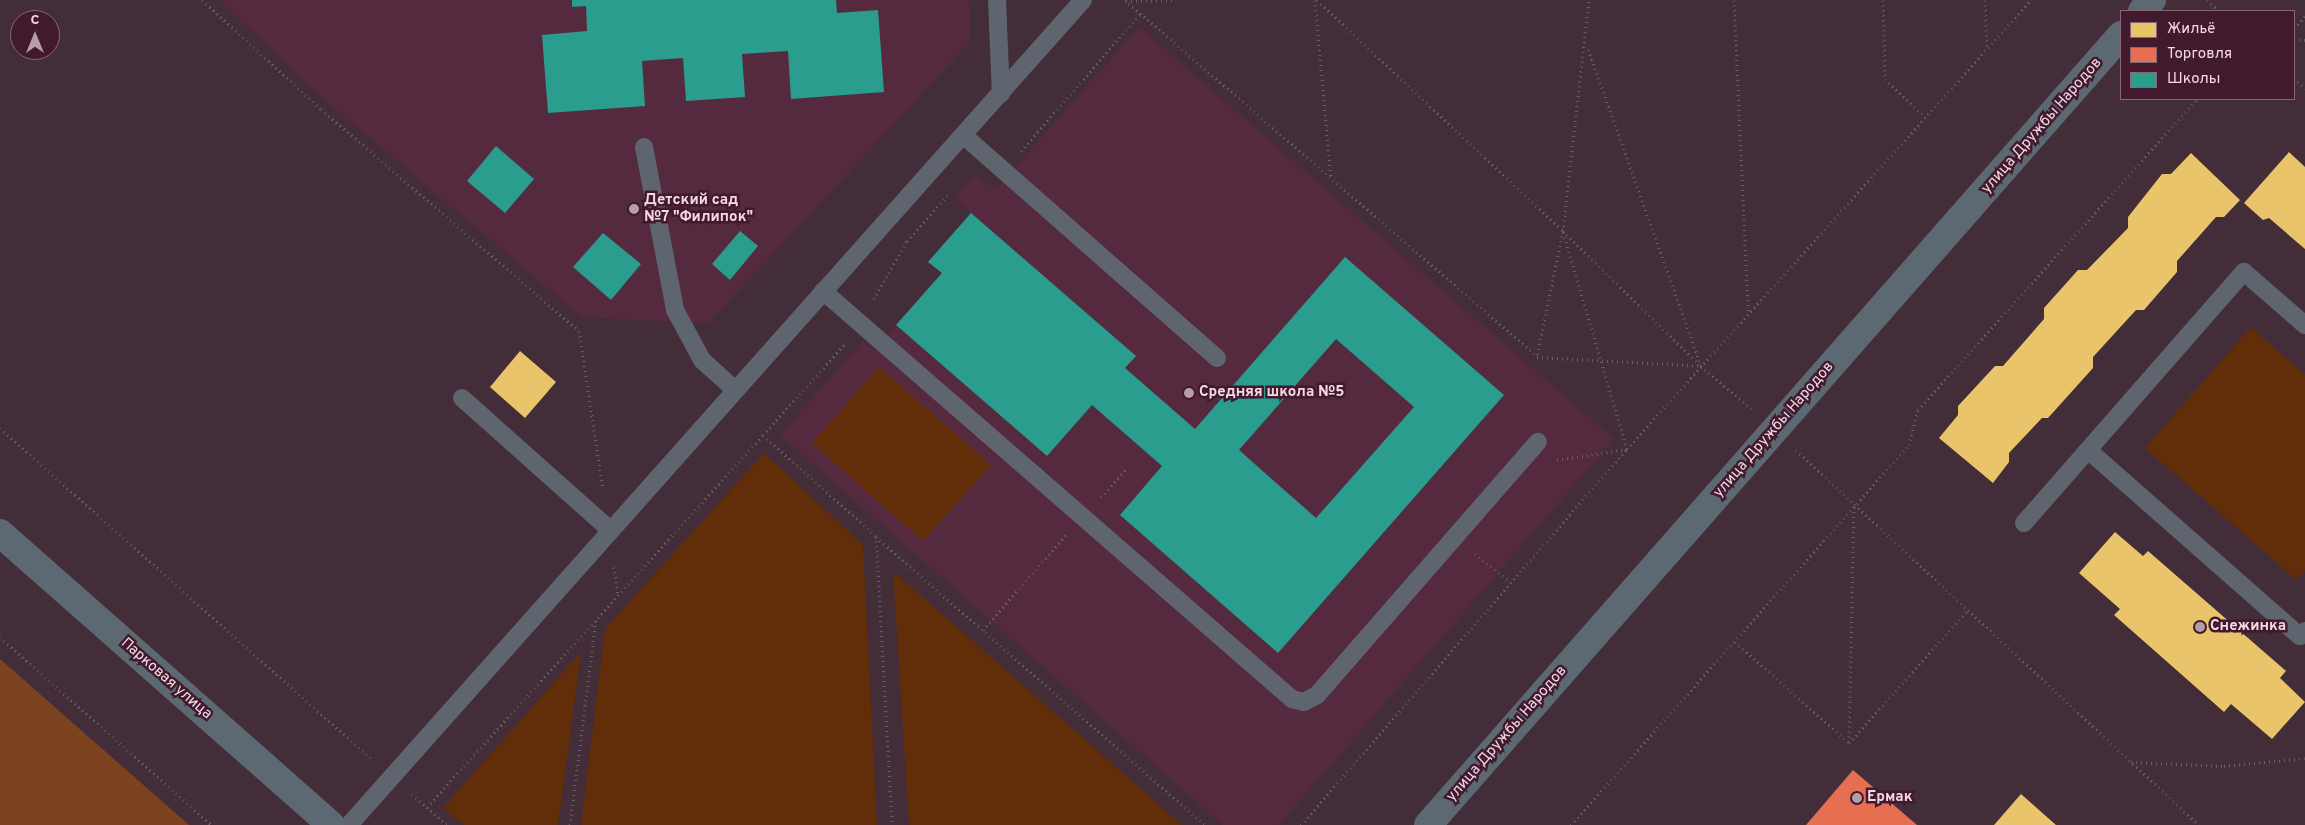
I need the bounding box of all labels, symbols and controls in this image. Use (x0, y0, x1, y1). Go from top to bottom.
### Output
north arrow (10, 10, 60, 60)
legend (2120, 10, 2295, 100)
text: С (31, 12, 39, 29)
text: Жильё (2167, 20, 2215, 39)
text: Торговля (2167, 45, 2232, 64)
street label: улица Дружбы Народов (1978, 54, 2106, 198)
text: Школы (2167, 70, 2221, 89)
place label: Детский сад №7 "Филипок" (644, 191, 753, 226)
marker: Детский сад №7 "Филипок" (628, 203, 640, 215)
street label: улица Дружбы Народов (1710, 358, 1838, 502)
place label: Средняя школа №5 (1199, 384, 1344, 402)
marker: Средняя школа №5 (1183, 387, 1195, 399)
place label: Снежинка (2210, 618, 2286, 636)
marker: Снежинка (2194, 621, 2206, 633)
street label: Парковая улица (117, 635, 215, 723)
street label: улица Дружбы Народов (1443, 662, 1571, 806)
place label: Ермак (1867, 789, 1913, 807)
marker: Ермак (1851, 792, 1863, 804)

